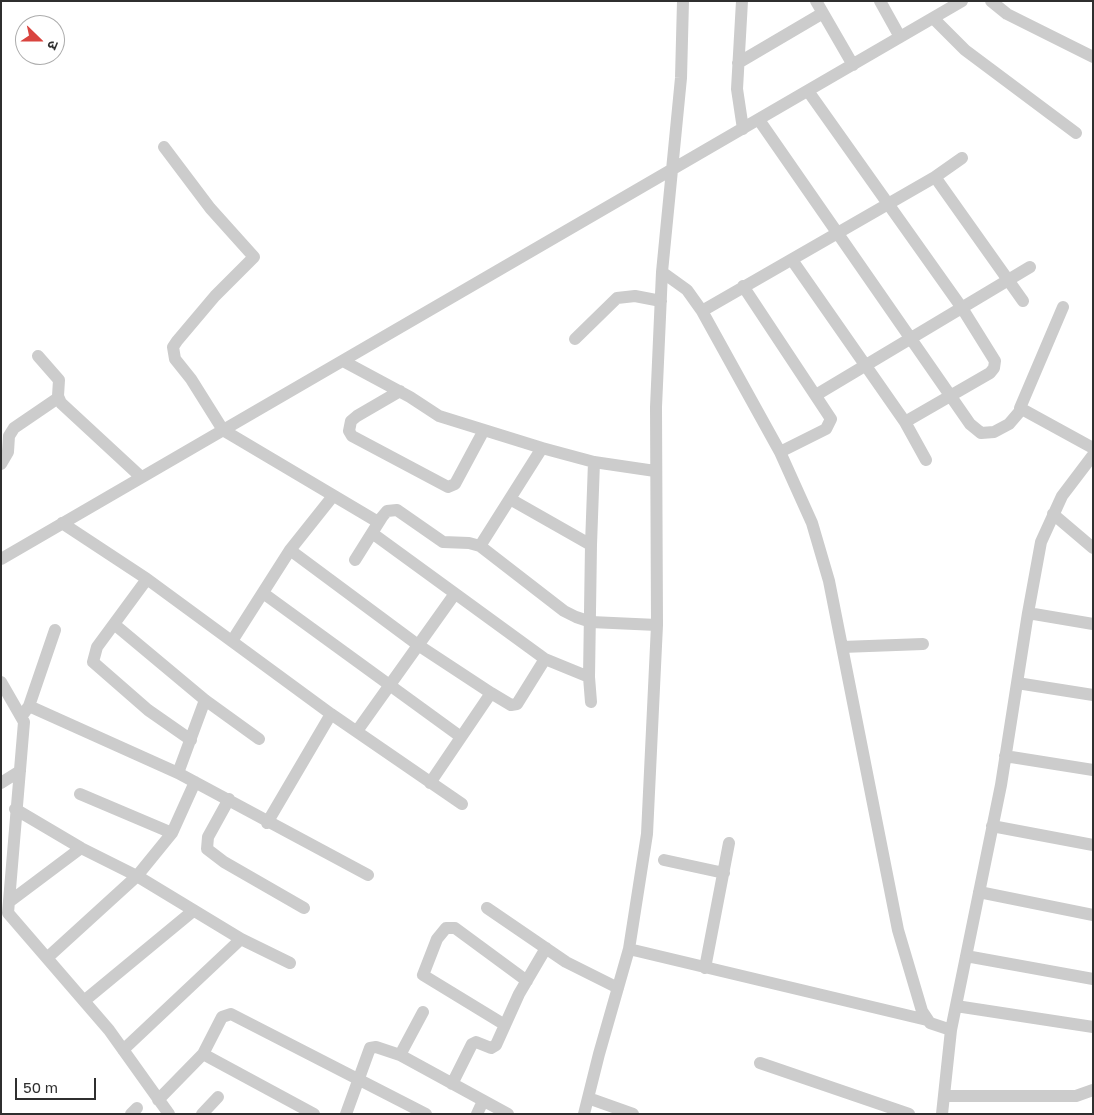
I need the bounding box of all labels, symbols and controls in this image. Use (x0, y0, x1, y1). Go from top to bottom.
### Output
north arrow (15, 15, 65, 65)
text: उ (44, 38, 63, 52)
scale bar (18, 1068, 99, 1100)
text: 50 m (23, 1078, 58, 1096)

